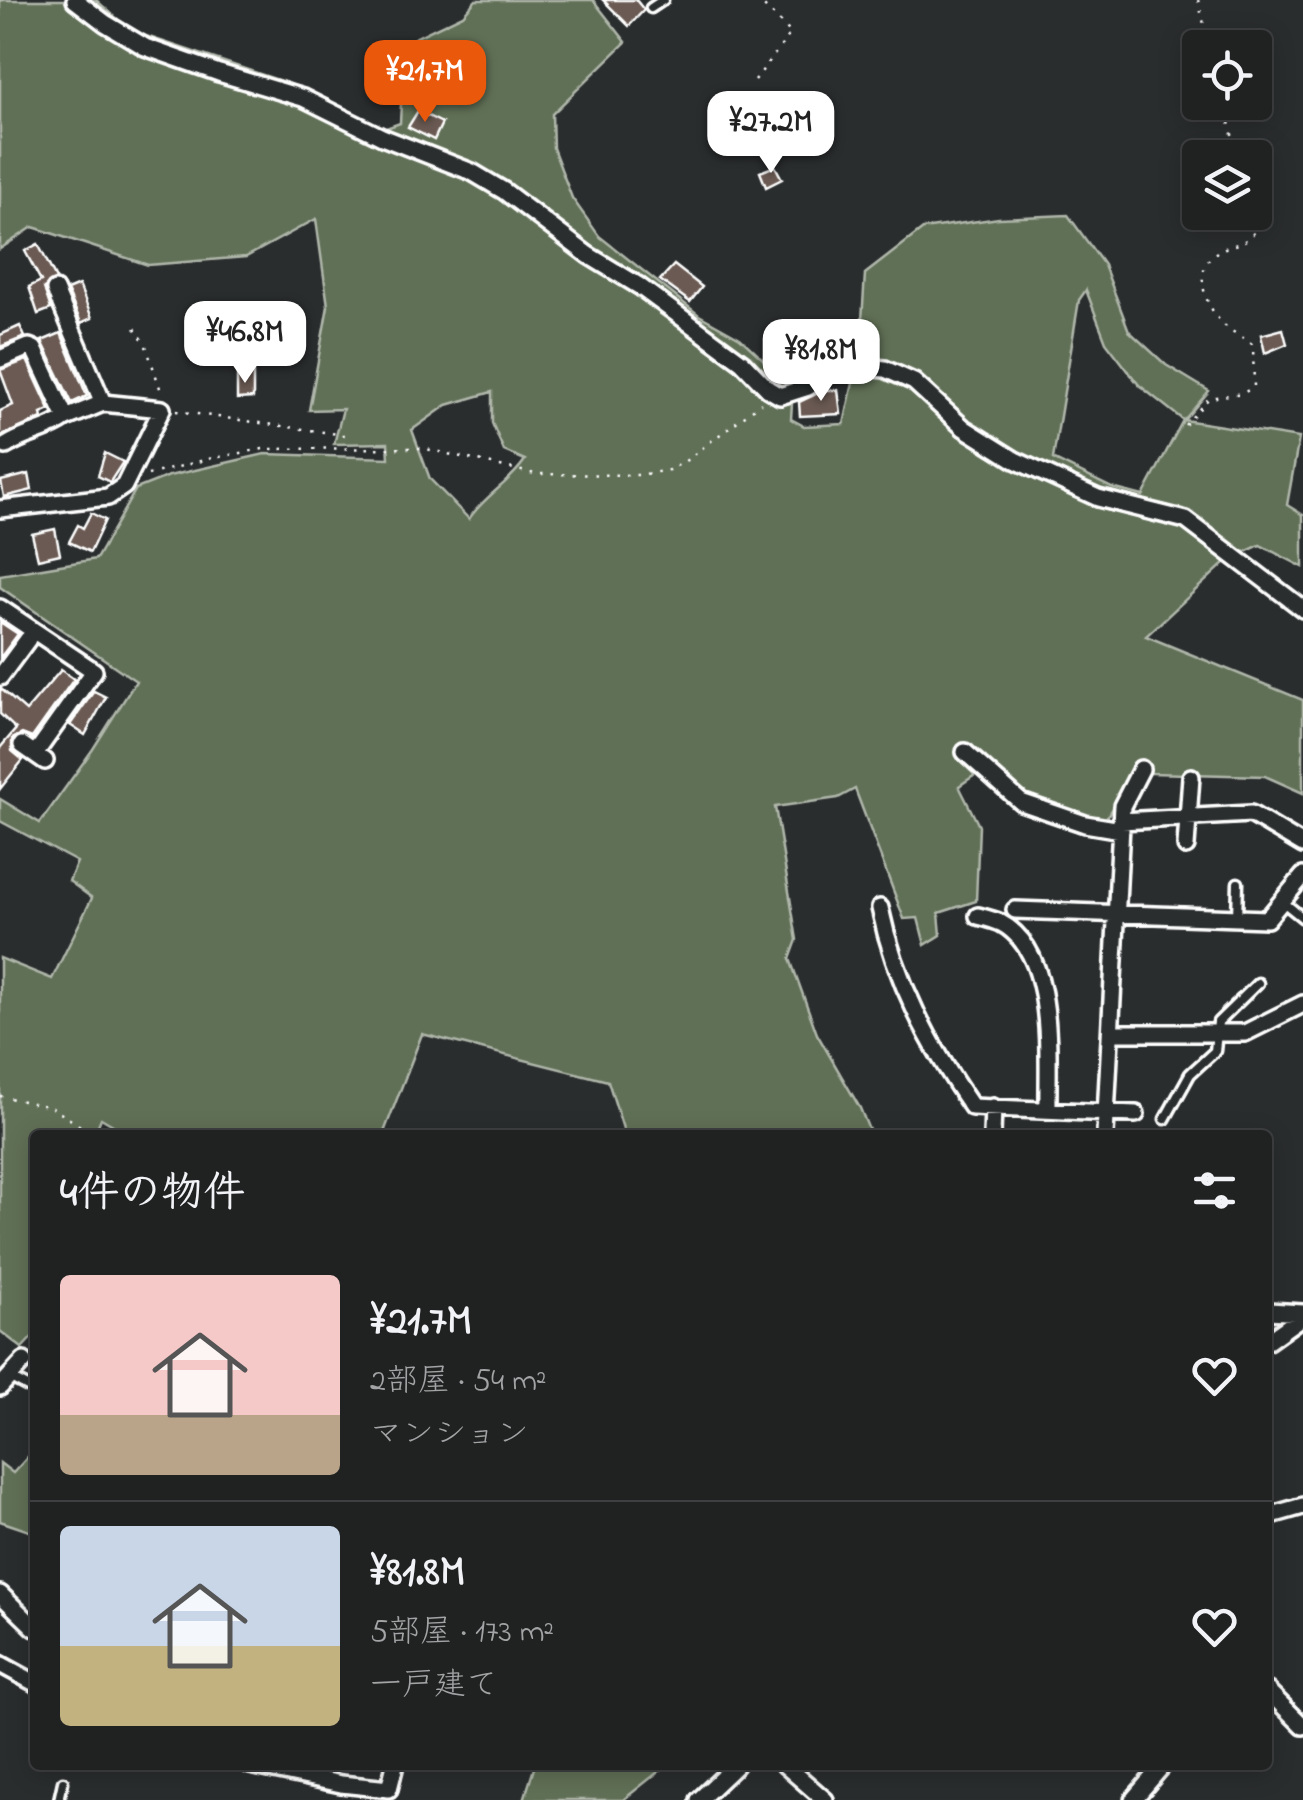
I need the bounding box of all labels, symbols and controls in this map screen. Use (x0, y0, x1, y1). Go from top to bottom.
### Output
map controls (1182, 30, 1272, 230)
button: locate (1182, 30, 1272, 120)
pin: ¥21.7M (344, 40, 506, 125)
text: ¥21.7M (386, 49, 464, 96)
pin: ¥27.2M (690, 91, 852, 176)
text: ¥27.2M (729, 100, 813, 147)
button: layers (1182, 140, 1272, 230)
pin: ¥46.8M (164, 301, 326, 386)
text: ¥46.8M (206, 310, 284, 357)
pin: ¥81.8M (740, 319, 902, 404)
text: ¥81.8M (785, 328, 857, 375)
icon: filters (1187, 1163, 1242, 1218)
text: 4件の物件 (60, 1164, 245, 1225)
text: ¥21.7M (370, 1292, 472, 1353)
icon: home (140, 1315, 260, 1435)
icon: heart (1187, 1348, 1242, 1403)
text: 2部屋 · 54 m² (370, 1359, 547, 1406)
text: マンション (370, 1412, 529, 1459)
text: ¥81.8M (370, 1543, 465, 1604)
icon: home (140, 1566, 260, 1686)
icon: heart (1187, 1599, 1242, 1654)
text: 5部屋 · 173 m² (370, 1610, 554, 1657)
text: 一戸建て (370, 1663, 498, 1710)

